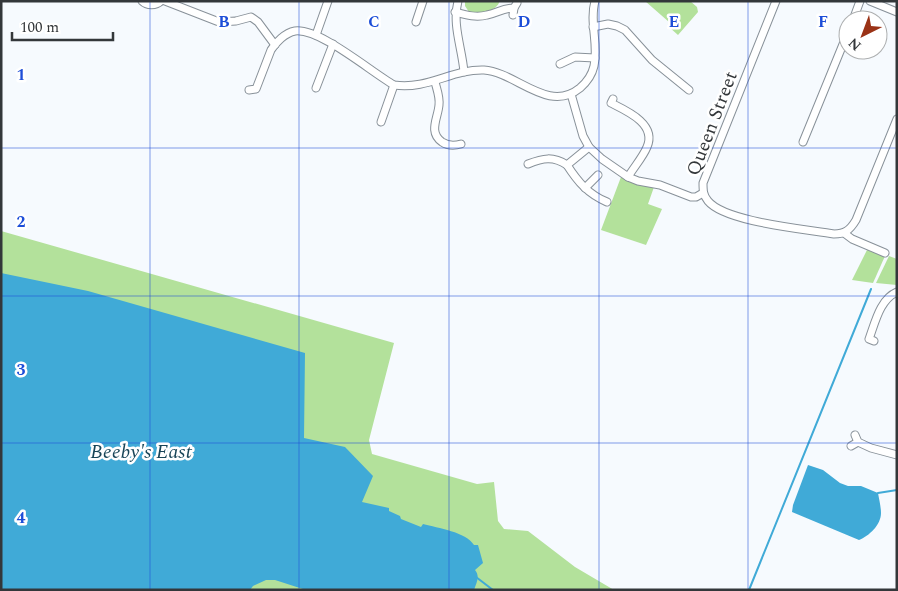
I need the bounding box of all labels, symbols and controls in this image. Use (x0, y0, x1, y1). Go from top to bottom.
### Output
scale bar (12, 10, 114, 42)
text: B (218, 10, 230, 34)
text: C (368, 10, 380, 34)
text: D (518, 10, 531, 34)
text: E (669, 10, 679, 34)
text: F (818, 10, 828, 34)
north arrow (838, 10, 888, 60)
text: 100 m (20, 16, 59, 39)
text: N (843, 33, 866, 56)
text: 1 (17, 63, 25, 87)
street label: Queen Street (679, 67, 746, 180)
text: 2 (17, 210, 26, 234)
text: 3 (17, 358, 26, 382)
water label: Beeby's East (90, 437, 192, 467)
text: 4 (17, 506, 26, 530)

